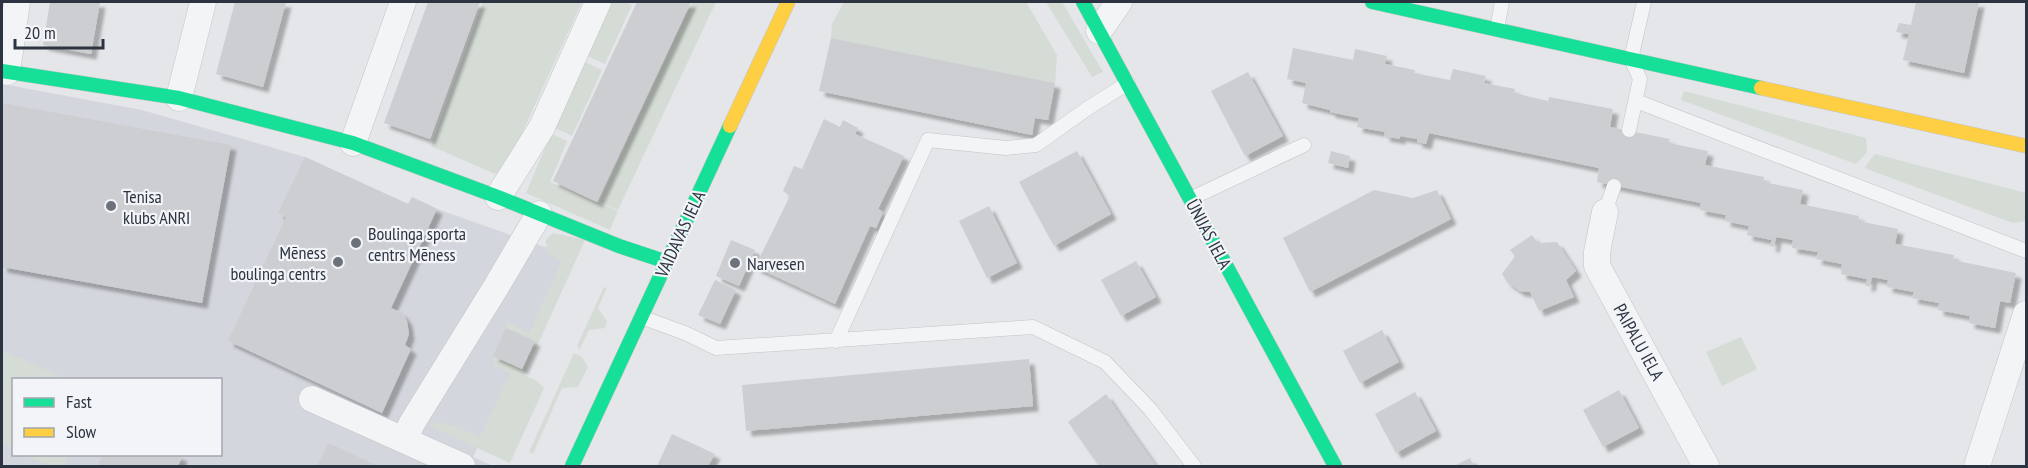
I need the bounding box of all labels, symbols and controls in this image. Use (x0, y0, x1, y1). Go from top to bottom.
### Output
scale bar (15, 12, 104, 50)
text: 20 m (24, 21, 56, 44)
place label: Tenisa klubs ANRI (123, 185, 190, 229)
street label: VAIDAVAS IELA (650, 187, 710, 282)
street label: ŪNIJAS IELA (1181, 195, 1237, 273)
marker: Tenisa klubs ANRI (104, 199, 118, 213)
place label: Boulinga sporta centrs Mēness (368, 222, 466, 266)
marker: Boulinga sporta centrs Mēness (349, 236, 363, 250)
place label: Mēness boulinga centrs (230, 241, 326, 285)
place label: Narvesen (747, 252, 805, 275)
marker: Mēness boulinga centrs (331, 255, 345, 269)
marker: Narvesen (728, 256, 742, 270)
street label: PAIPALU IELA (1609, 300, 1670, 385)
legend (12, 378, 222, 456)
text: Fast (66, 390, 92, 413)
text: Slow (66, 420, 97, 443)

